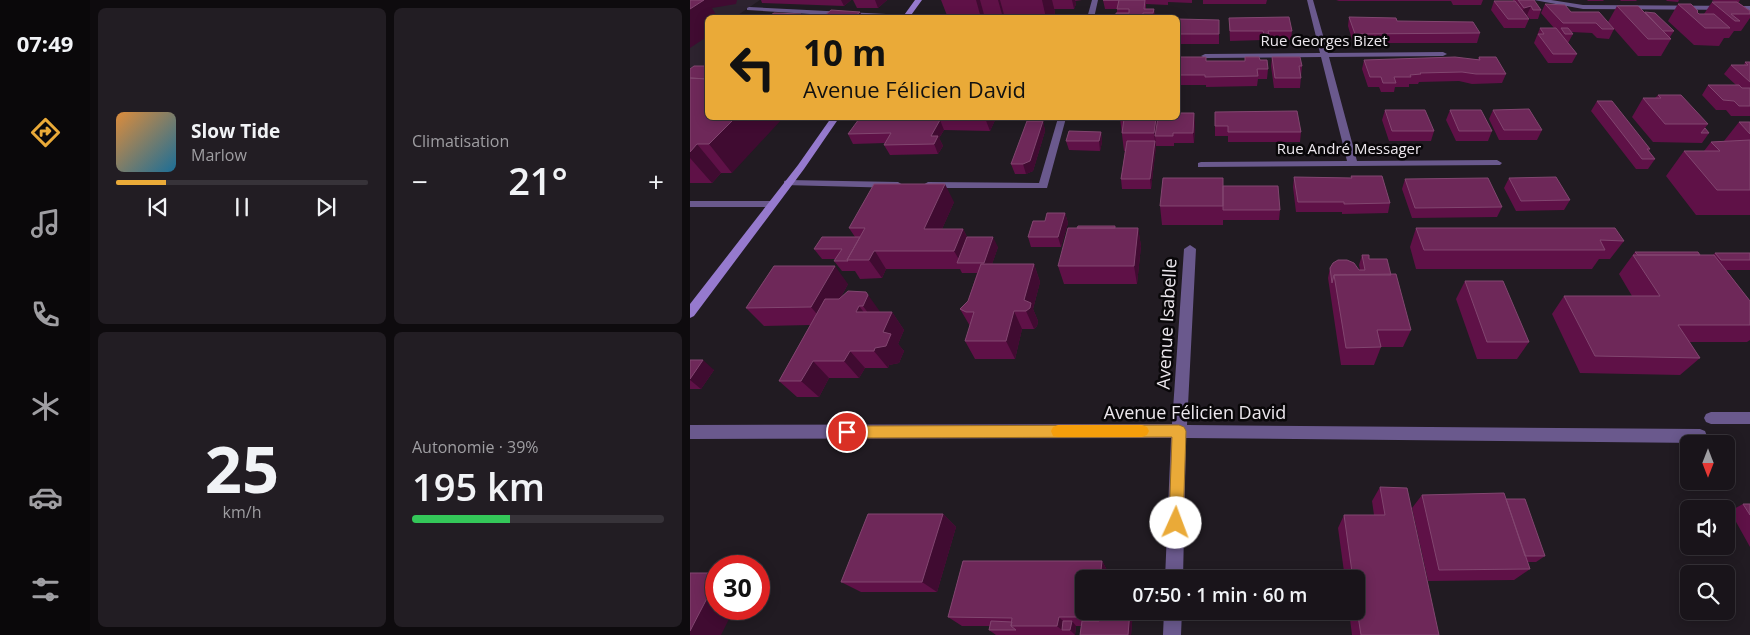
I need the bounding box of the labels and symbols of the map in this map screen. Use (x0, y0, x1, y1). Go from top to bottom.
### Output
street label: Rue Georges Bizet (1260, 30, 1388, 50)
street label: Rue André Messager (1277, 138, 1421, 158)
street label: Avenue Isabelle (1151, 258, 1181, 390)
street label: Avenue Félicien David (1104, 400, 1286, 424)
pin (826, 411, 868, 453)
north arrow (1680, 435, 1735, 490)
position arrow (1149, 496, 1201, 548)
speed limit sign: 30 (705, 555, 770, 620)

